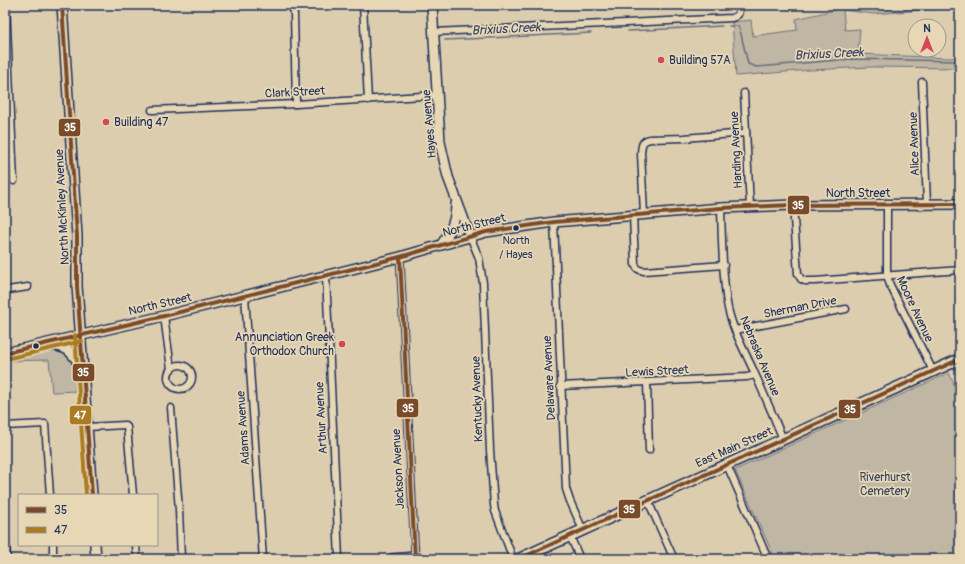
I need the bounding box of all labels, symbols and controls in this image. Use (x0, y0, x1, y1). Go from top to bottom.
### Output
north arrow (907, 18, 947, 58)
water label: Brixius Creek (471, 19, 542, 39)
text: N (923, 22, 931, 35)
water label: Brixius Creek (794, 44, 865, 64)
place label: Building 57A (669, 53, 731, 68)
marker: Building 57A (656, 55, 666, 65)
street label: Clark Street (265, 83, 326, 102)
street label: Hayes Avenue (419, 89, 440, 159)
street label: Harding Avenue (727, 111, 746, 189)
street label: Alice Avenue (906, 112, 923, 176)
place label: Building 47 (114, 115, 169, 130)
marker: Building 47 (101, 117, 111, 127)
line badge: 35 (58, 118, 81, 137)
text: 35 (64, 121, 76, 134)
street label: North McKinley Avenue (52, 149, 73, 265)
street label: North Street (826, 186, 890, 201)
line badge: 35 (787, 195, 810, 215)
text: 35 (792, 199, 804, 212)
street label: North Street (441, 210, 507, 241)
marker: North / Hayes (511, 223, 521, 233)
place label: North / Hayes (499, 234, 533, 261)
street label: Moore Avenue (893, 274, 936, 345)
street label: North Street (127, 290, 193, 319)
street label: Sherman Drive (762, 293, 838, 322)
street label: Nebraska Avenue (736, 314, 783, 398)
place label: Annunciation Greek Orthodox Church (235, 330, 334, 359)
street label: Delaware Avenue (540, 335, 559, 421)
marker: Annunciation Greek Orthodox Church (337, 339, 347, 349)
unlabelled marker (31, 341, 41, 351)
street label: Kentucky Avenue (468, 356, 486, 442)
street label: Lewis Street (625, 362, 689, 381)
line badge: 35 (72, 363, 95, 382)
text: 35 (77, 366, 89, 379)
street label: Arthur Avenue (312, 381, 331, 454)
street label: Adams Avenue (233, 390, 254, 466)
line badge: 35 (396, 398, 419, 418)
line badge: 35 (838, 399, 861, 419)
text: 35 (402, 402, 414, 415)
text: 35 (844, 403, 856, 416)
line badge: 47 (69, 405, 92, 425)
text: 47 (73, 409, 86, 422)
street label: East Main Street (693, 424, 775, 471)
street label: Jackson Avenue (389, 428, 408, 510)
park label: Riverhurst Cemetery (859, 470, 911, 499)
legend (18, 494, 158, 546)
line badge: 35 (618, 499, 641, 519)
text: 35 (54, 503, 67, 518)
text: 35 (623, 503, 635, 516)
text: 47 (54, 523, 68, 538)

